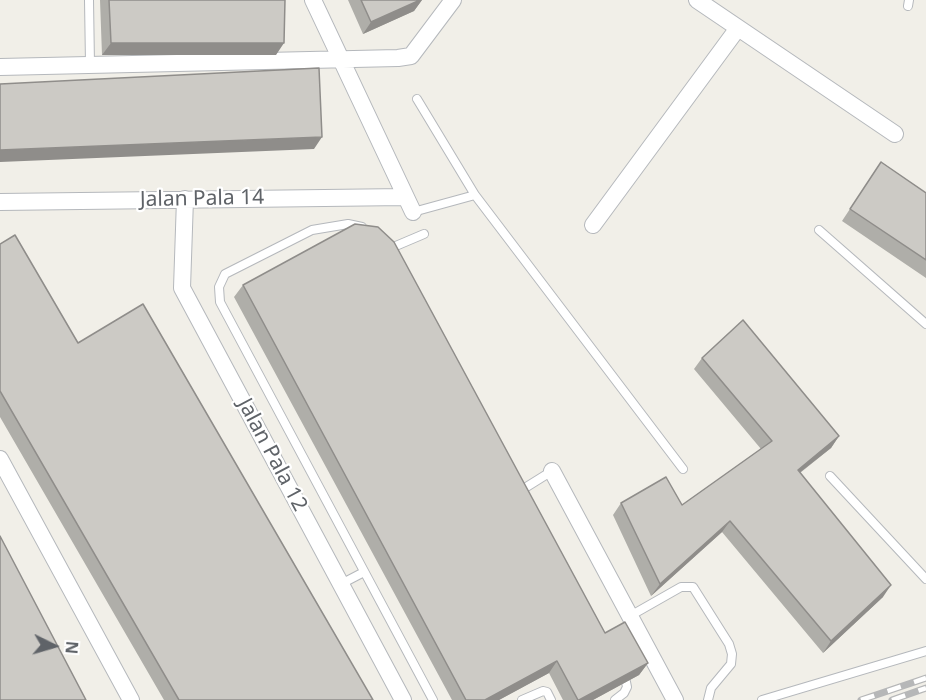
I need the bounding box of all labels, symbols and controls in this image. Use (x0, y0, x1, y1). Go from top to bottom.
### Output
street label: Jalan Pala 14 (140, 185, 264, 213)
street label: Jalan Pala 12 (232, 394, 312, 516)
north arrow (24, 616, 84, 676)
text: N (60, 640, 83, 655)

